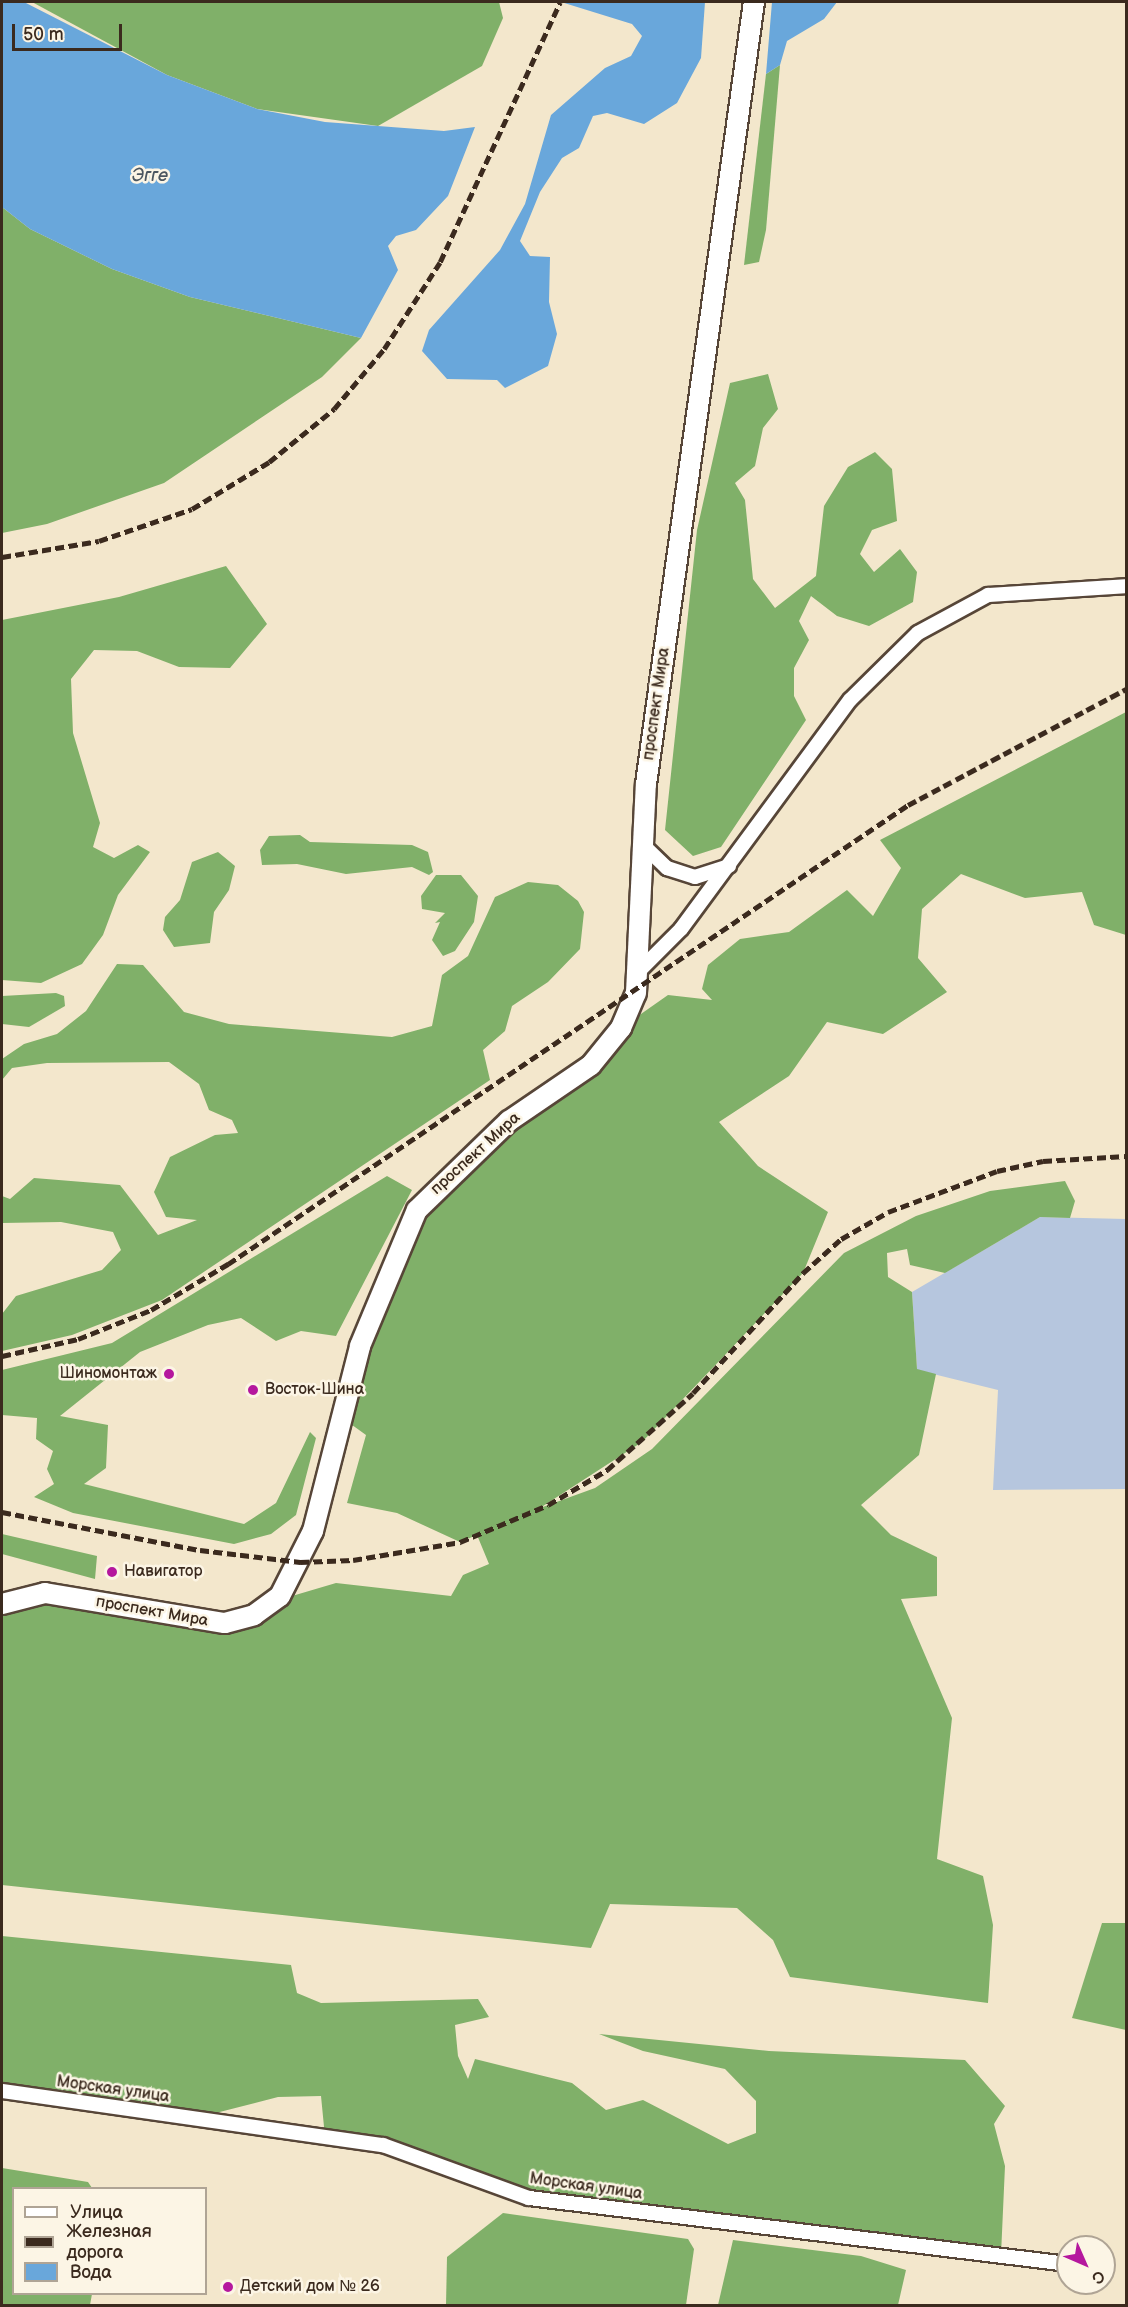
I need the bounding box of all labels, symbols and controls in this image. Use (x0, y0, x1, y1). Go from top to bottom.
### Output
scale bar (15, 12, 124, 50)
text: 50 m (23, 24, 64, 45)
water label: Эгге (132, 165, 168, 187)
street label: проспект Мира (640, 646, 674, 762)
street label: проспект Мира (427, 1109, 525, 1199)
place label: Шиномонтаж (60, 1364, 157, 1384)
marker: Шиномонтаж (162, 1367, 176, 1381)
place label: Восток-Шина (265, 1380, 364, 1400)
marker: Восток-Шина (246, 1383, 260, 1397)
place label: Навигатор (124, 1562, 202, 1582)
marker: Навигатор (105, 1565, 119, 1579)
street label: проспект Мира (94, 1593, 210, 1631)
street label: Морская улица (55, 2073, 171, 2107)
street label: Морская улица (528, 2170, 644, 2204)
legend (12, 2187, 207, 2295)
text: Улица (70, 2202, 123, 2223)
text: Железная дорога (66, 2221, 152, 2263)
north arrow (1056, 2235, 1116, 2295)
text: Вода (70, 2262, 112, 2283)
text: С (1087, 2266, 1108, 2287)
place label: Детский дом № 26 (240, 2277, 380, 2297)
marker: Детский дом № 26 (221, 2280, 235, 2294)

